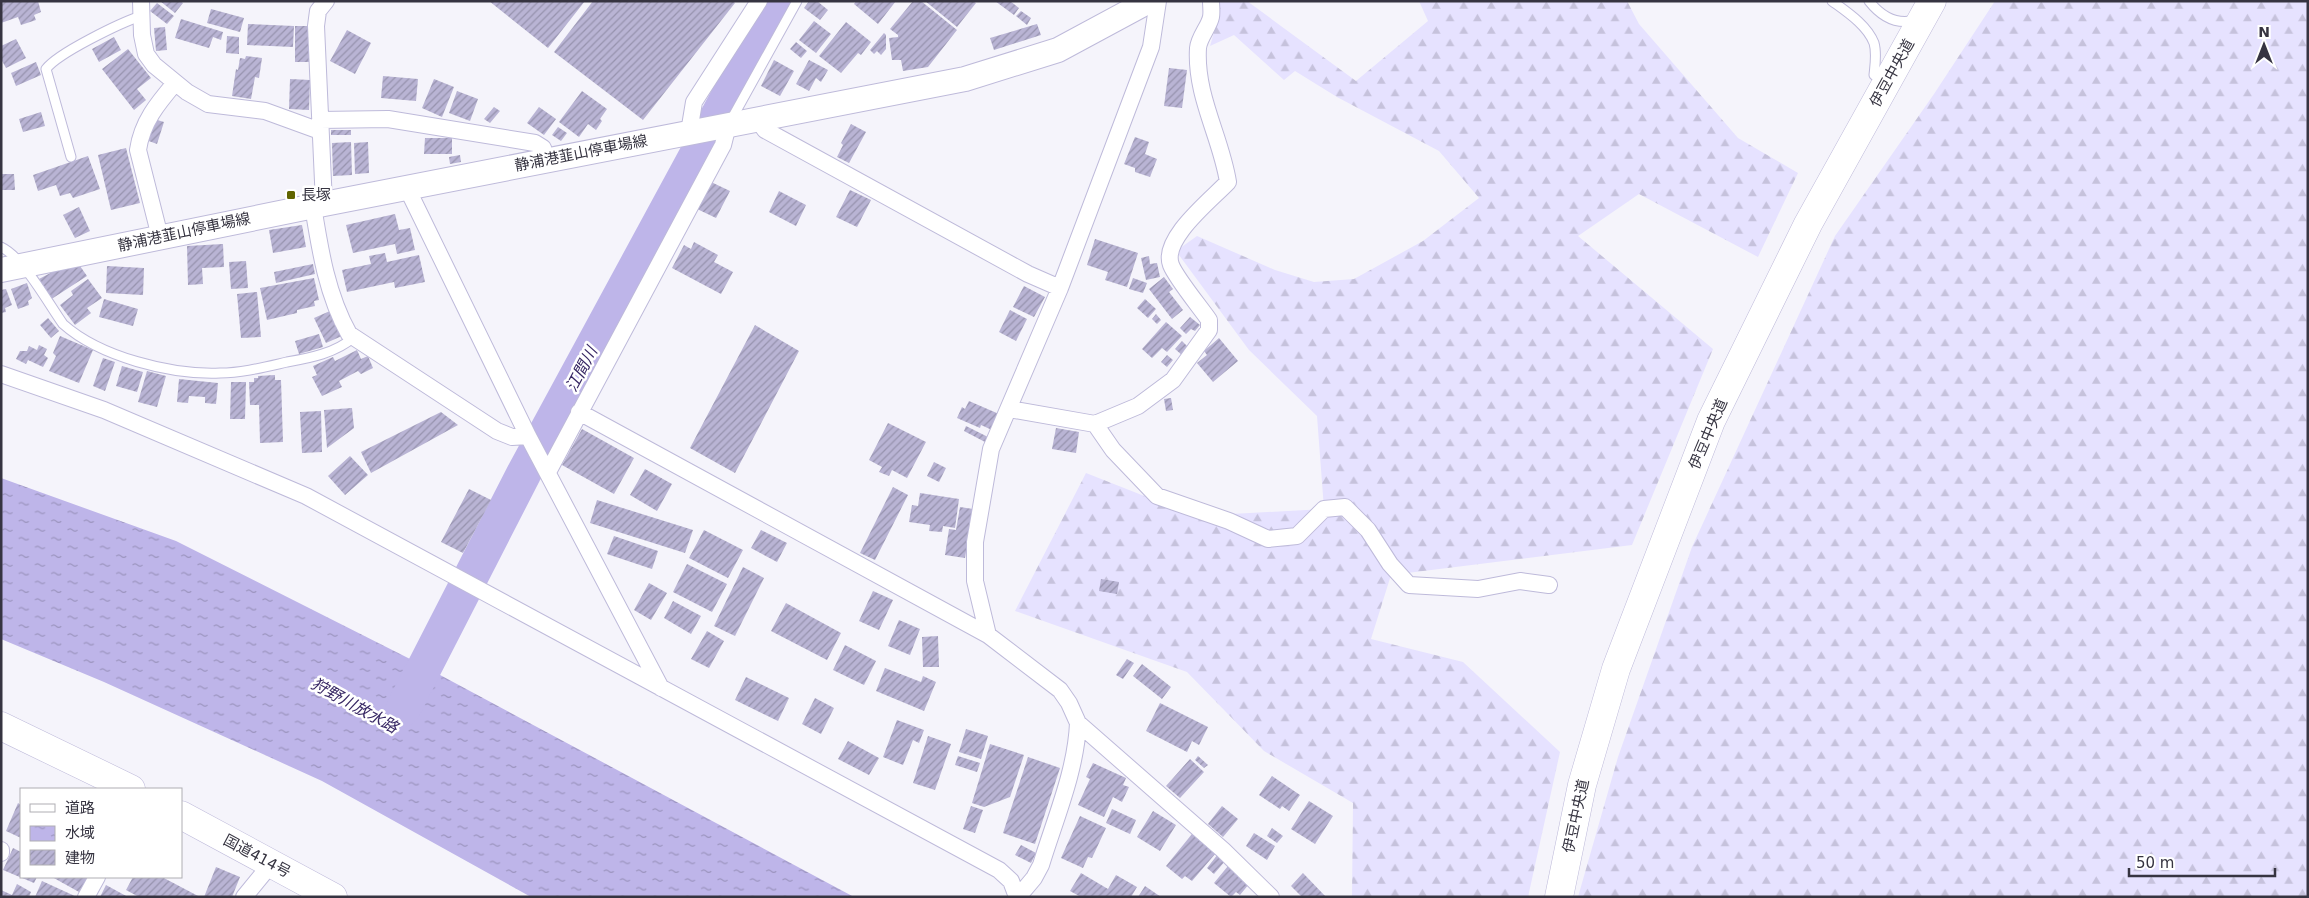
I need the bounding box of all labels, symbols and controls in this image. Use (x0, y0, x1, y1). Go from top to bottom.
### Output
north arrow (2239, 20, 2289, 70)
text: N (2258, 24, 2270, 40)
street label: 伊豆中央道 (1866, 36, 1918, 110)
street label: 静浦港韮山停車場線 (513, 131, 649, 175)
place label: 長塚 (301, 186, 331, 204)
marker: 長塚 (285, 189, 297, 201)
street label: 静浦港韮山停車場線 (116, 209, 252, 255)
water label: 江間川 (562, 342, 602, 395)
street label: 伊豆中央道 (1685, 396, 1731, 472)
water label: 狩野川放水路 (308, 674, 403, 738)
street label: 伊豆中央道 (1559, 777, 1593, 855)
legend (20, 788, 182, 878)
text: 道路 (65, 799, 95, 817)
text: 水域 (65, 824, 95, 842)
street label: 国道414号 (220, 831, 294, 881)
scale bar (2129, 846, 2275, 878)
text: 建物 (65, 849, 95, 867)
text: 50 m (2136, 854, 2174, 872)

